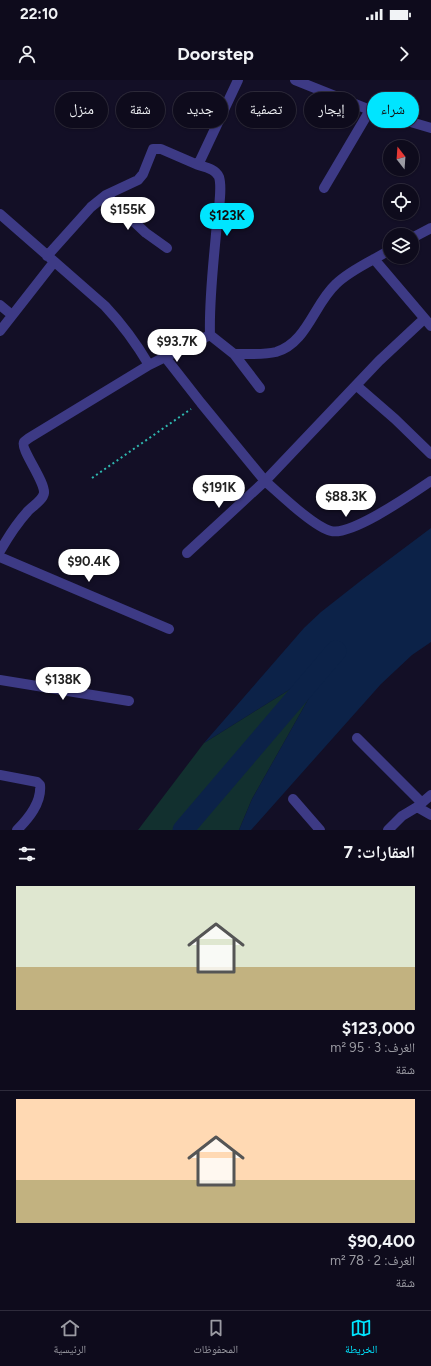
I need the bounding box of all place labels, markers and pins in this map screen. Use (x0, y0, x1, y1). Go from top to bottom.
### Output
pin: $155K (100, 197, 156, 231)
pin: $123K (199, 203, 255, 237)
pin: $93.7K (144, 329, 210, 363)
pin: $191K (191, 475, 247, 509)
pin: $88.3K (313, 484, 379, 518)
pin: $90.4K (56, 549, 122, 583)
pin: $138K (35, 667, 91, 701)

